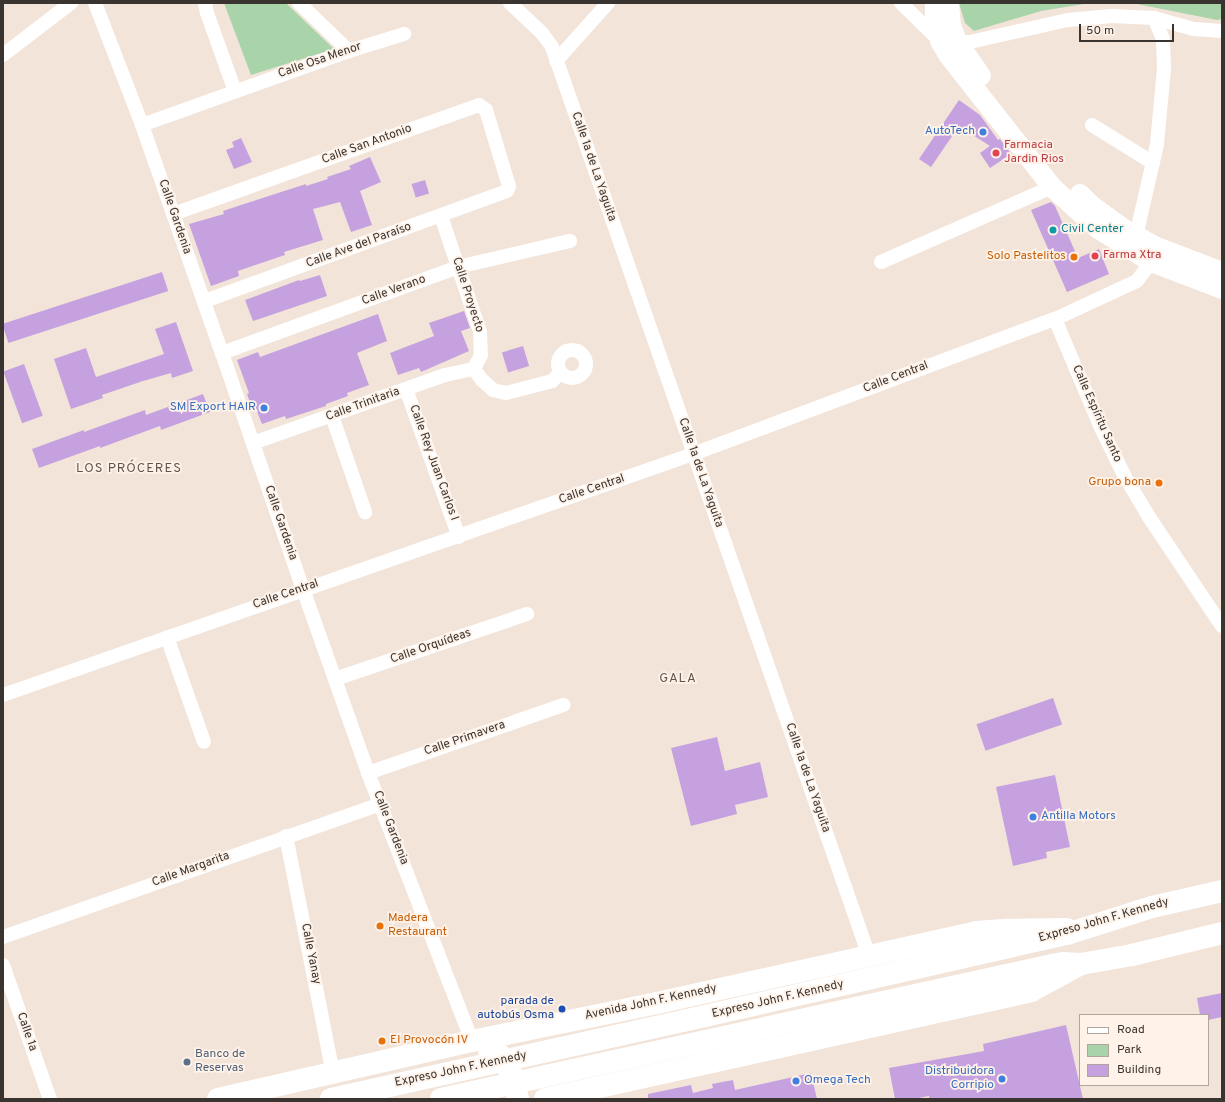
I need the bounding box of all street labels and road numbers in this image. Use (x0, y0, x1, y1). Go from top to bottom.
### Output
street label: Calle Osa Menor (276, 40, 364, 82)
street label: Calle 1a de La Yaguita (567, 110, 619, 224)
street label: Calle San Antonio (320, 122, 414, 168)
street label: Calle Gardenia (154, 178, 194, 256)
street label: Calle Ave del Paraíso (304, 220, 414, 272)
street label: Calle Proyecto (448, 256, 486, 334)
street label: Calle Verano (360, 273, 428, 309)
street label: Calle Central (861, 359, 931, 397)
street label: Calle Espíritu Santo (1068, 363, 1124, 465)
street label: Calle Trinitaria (324, 385, 402, 425)
street label: Calle Rey Juan Carlos I (405, 403, 461, 523)
street label: Calle 1a de La Yaguita (674, 416, 726, 530)
street label: Calle Central (557, 472, 627, 508)
street label: Calle Gardenia (260, 484, 300, 562)
street label: Calle Central (251, 577, 321, 613)
street label: Calle Orquídeas (389, 626, 473, 668)
street label: Calle Primavera (423, 718, 507, 760)
street label: Calle 1a de La Yaguita (781, 721, 833, 835)
street label: Calle Gardenia (369, 789, 411, 867)
street label: Calle Margarita (150, 849, 232, 891)
street label: Expreso John F. Kennedy (1037, 896, 1171, 946)
street label: Calle Yanay (297, 922, 323, 986)
street label: Expreso John F. Kennedy (711, 978, 845, 1022)
street label: Avenida John F. Kennedy (584, 982, 718, 1024)
street label: Calle 1a (13, 1011, 39, 1053)
street label: Expreso John F. Kennedy (394, 1049, 528, 1091)

